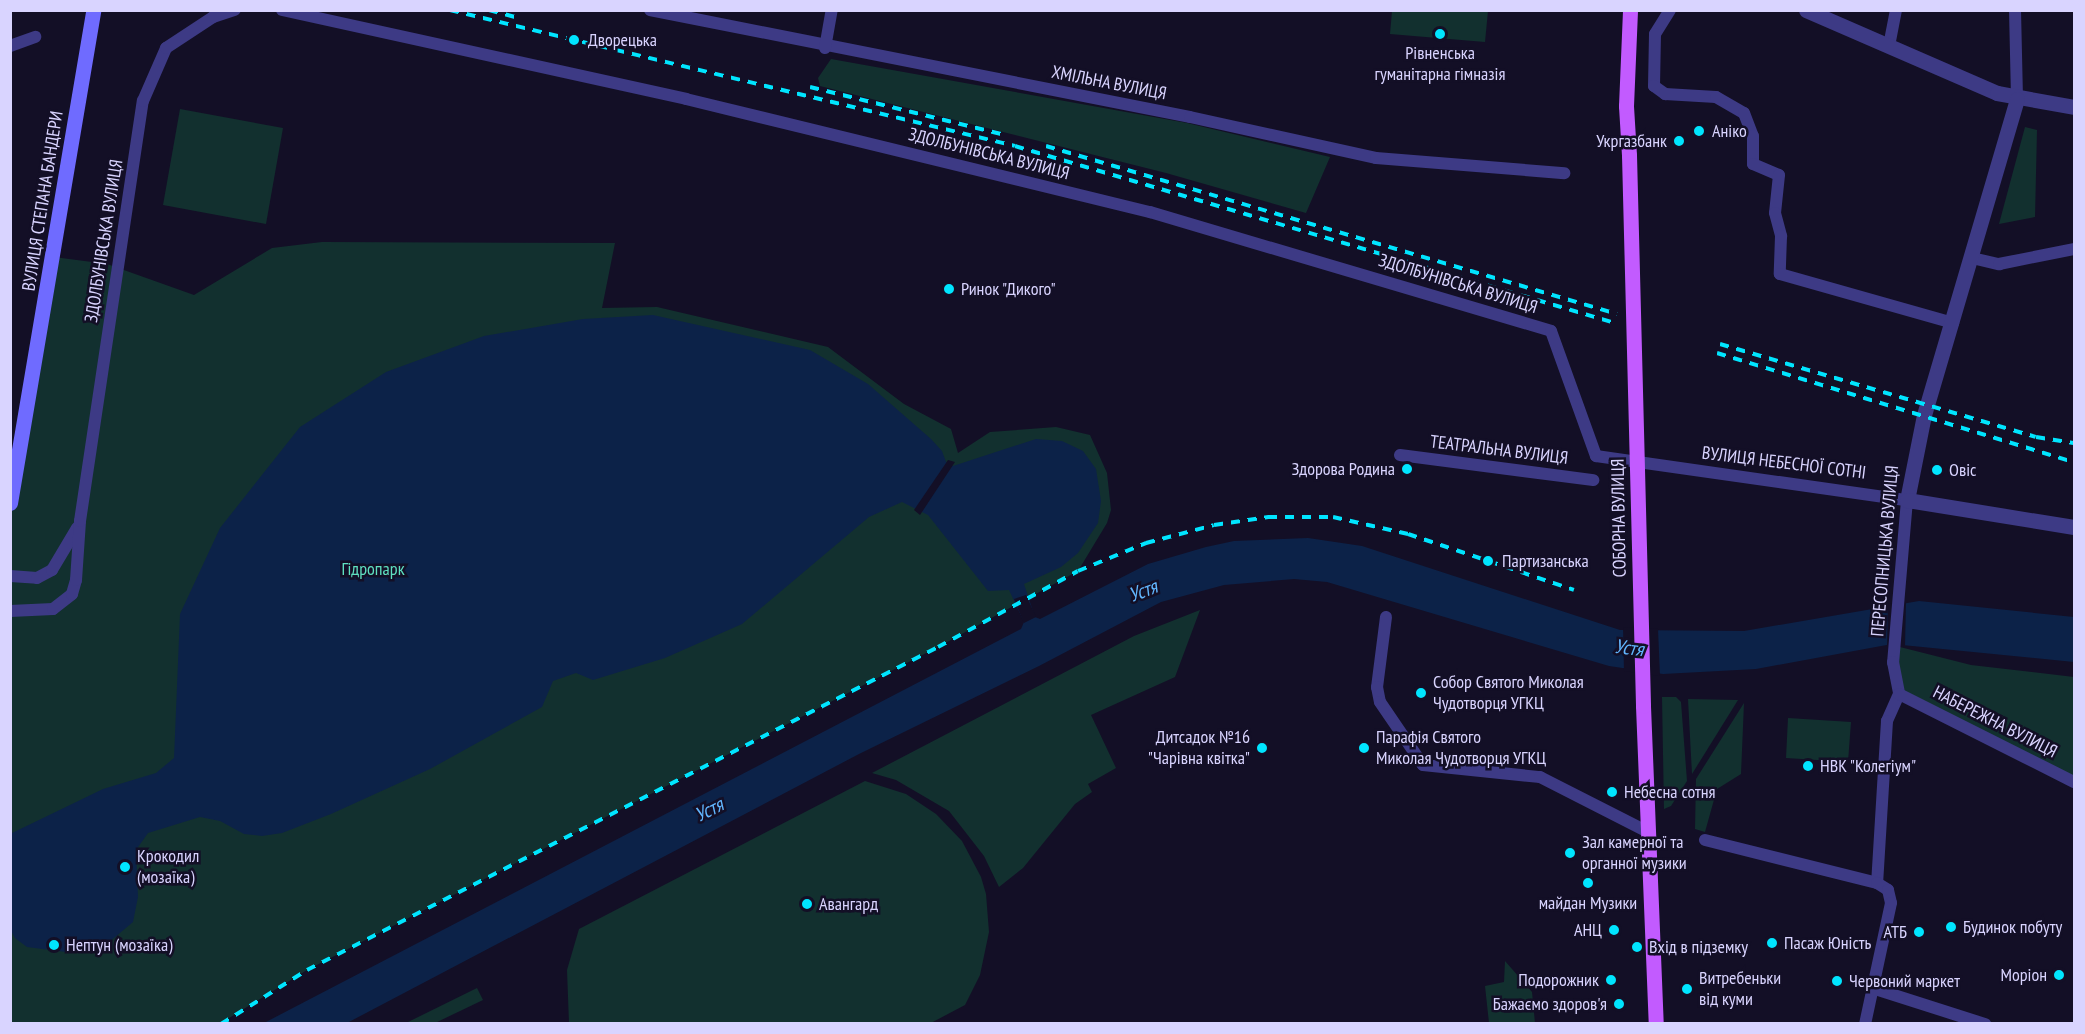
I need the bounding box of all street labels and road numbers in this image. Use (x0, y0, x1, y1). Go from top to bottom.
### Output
street label: ХМІЛЬНА ВУЛИЦЯ (1049, 61, 1169, 105)
street label: ВУЛИЦЯ СТЕПАНА БАНДЕРИ (18, 109, 68, 293)
street label: ЗДОЛБУНІВСЬКА ВУЛИЦЯ (906, 123, 1072, 185)
street label: ЗДОЛБУНІВСЬКА ВУЛИЦЯ (80, 158, 128, 324)
street label: ЗДОЛБУНІВСЬКА ВУЛИЦЯ (1376, 249, 1540, 319)
street label: ТЕАТРАЛЬНА ВУЛИЦЯ (1428, 431, 1570, 469)
street label: ВУЛИЦЯ НЕБЕСНОЇ СОТНІ (1701, 442, 1867, 484)
street label: СОБОРНА ВУЛИЦЯ (1607, 458, 1631, 578)
street label: ПЕРЕСОПНИЦЬКА ВУЛИЦЯ (1867, 464, 1903, 638)
street label: НАБЕРЕЖНА ВУЛИЦЯ (1929, 681, 2061, 763)

